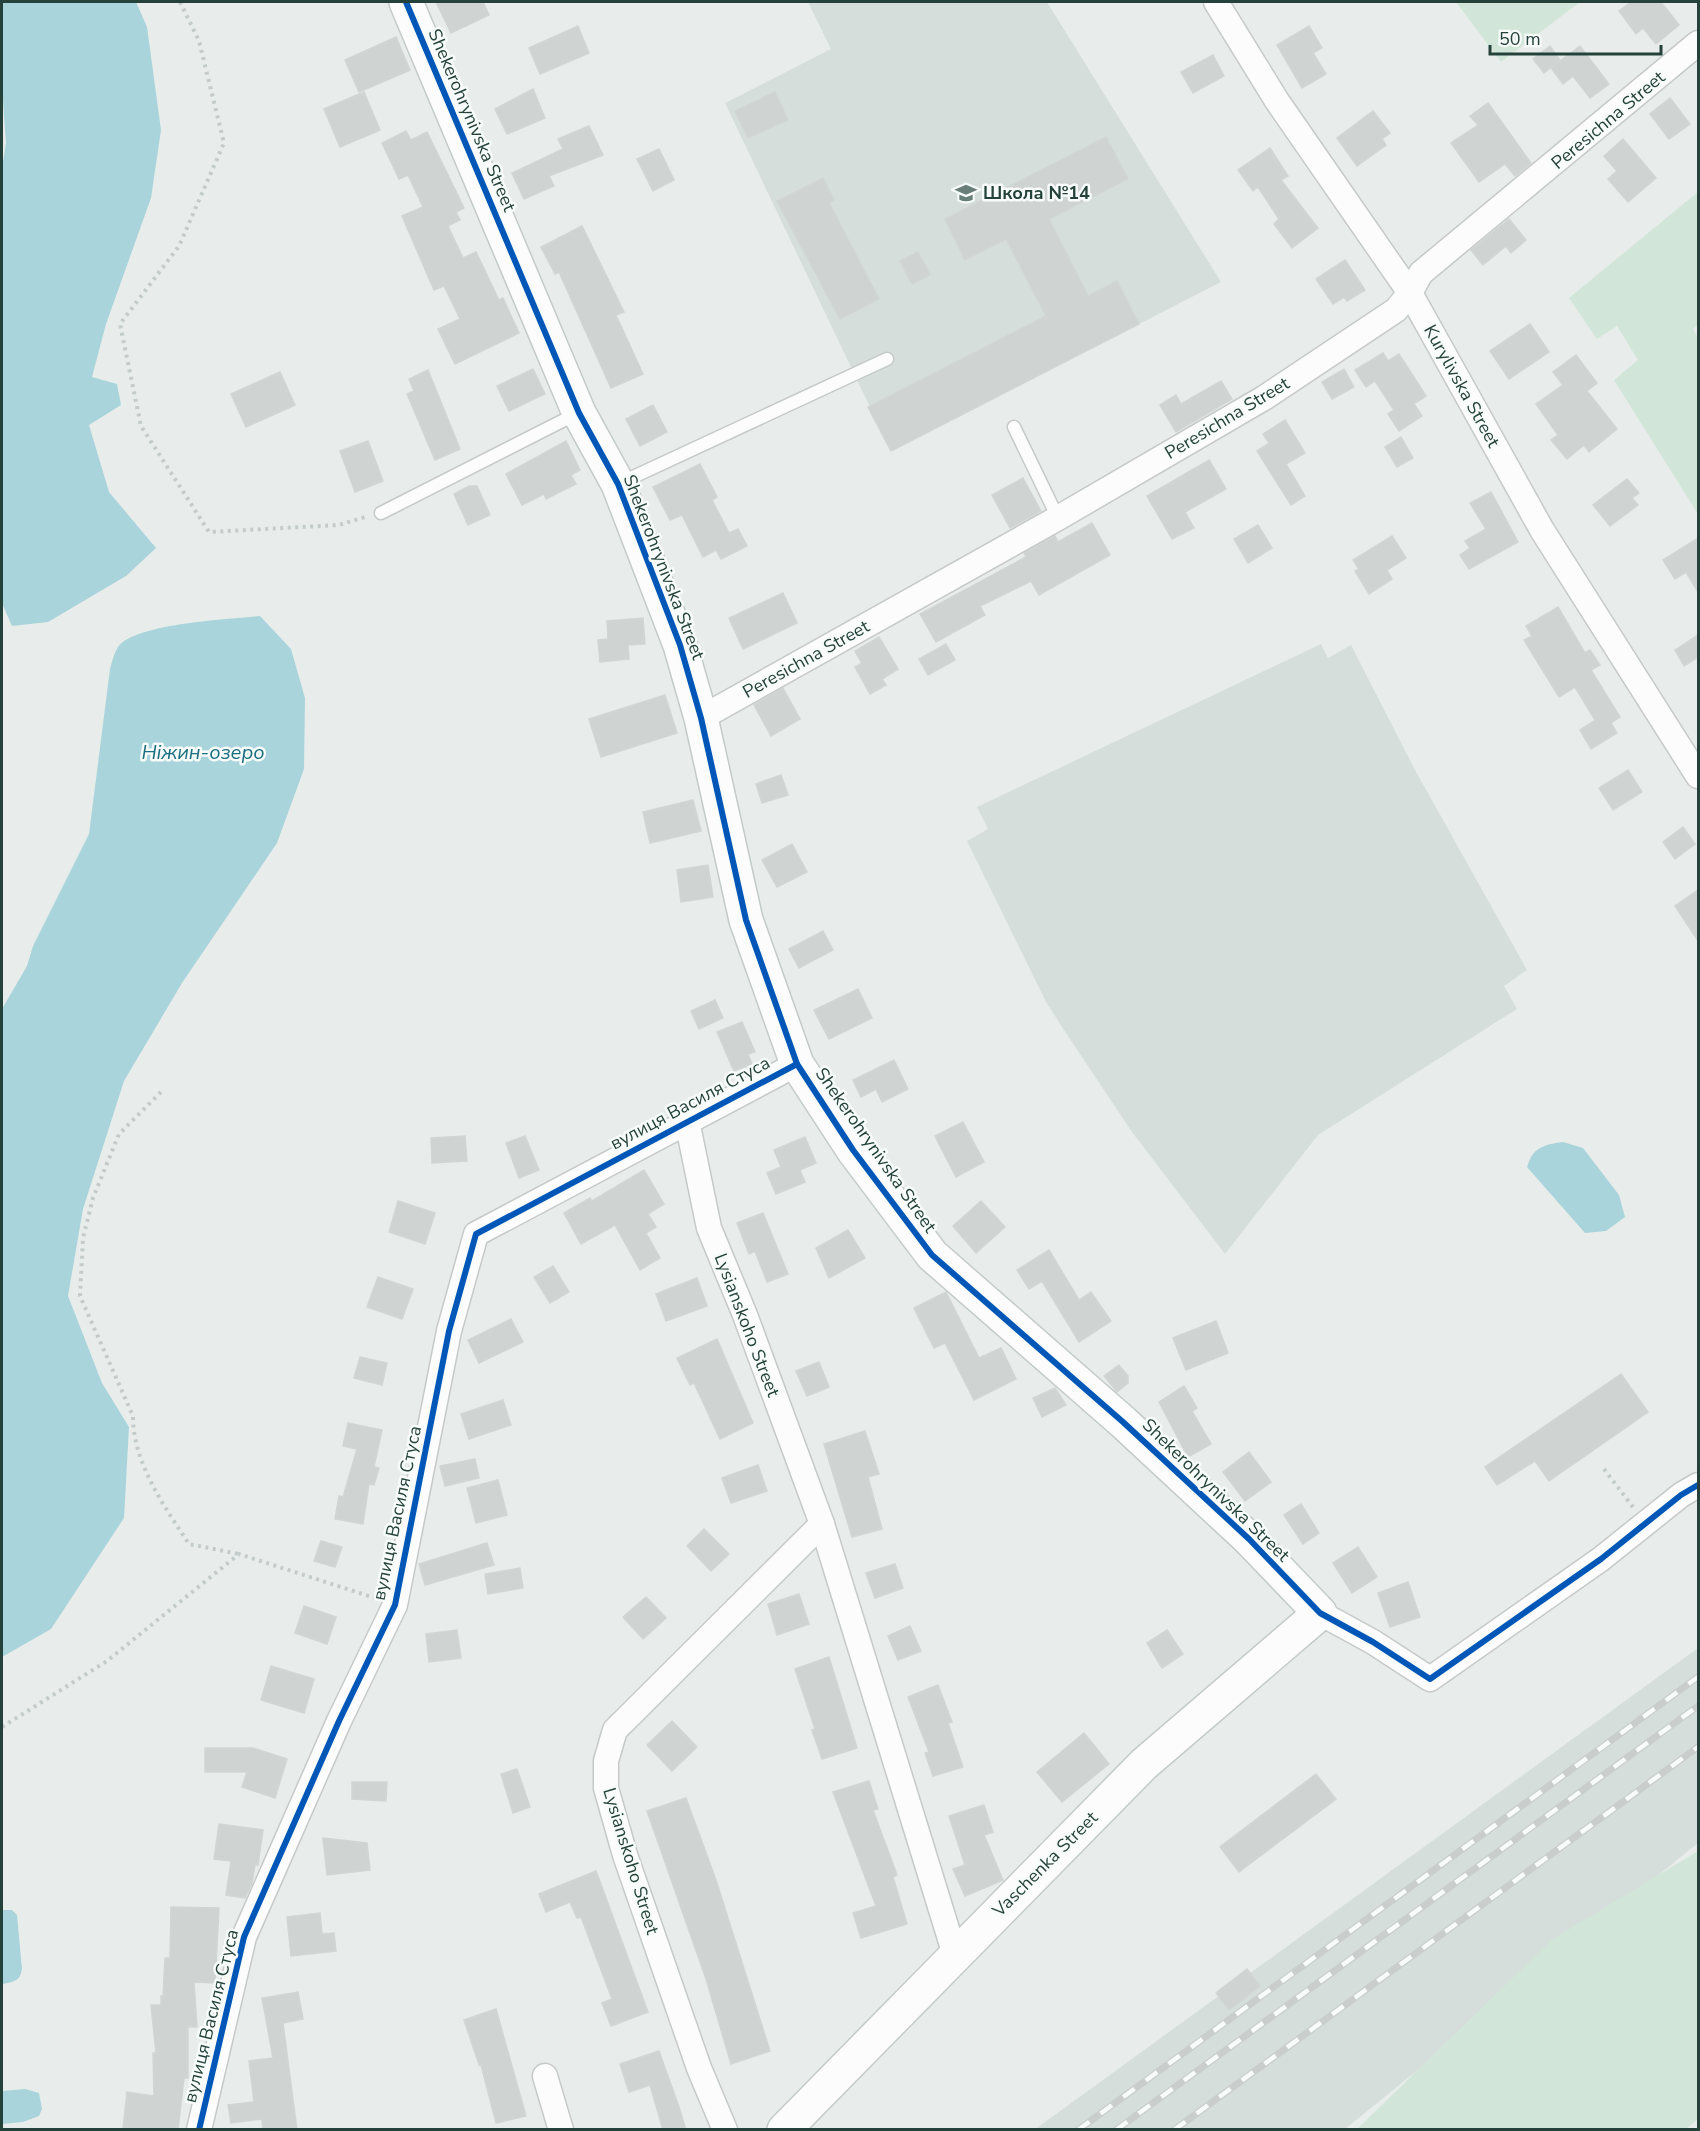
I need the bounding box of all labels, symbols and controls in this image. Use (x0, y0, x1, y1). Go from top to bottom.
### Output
scale bar (1490, 18, 1661, 56)
street label: Shekerohrynivska Street (423, 25, 522, 216)
text: 50 m (1499, 27, 1541, 51)
street label: Peresichna Street (1546, 65, 1670, 175)
school or university icon: Школа №14 (954, 181, 978, 205)
place label: Школа №14 (983, 181, 1090, 205)
street label: Kurylivska Street (1418, 320, 1506, 452)
street label: Peresichna Street (1160, 371, 1294, 465)
street label: Shekerohrynivska Street (618, 471, 711, 664)
street label: Peresichna Street (738, 614, 874, 704)
water label: Ніжин-озеро (141, 739, 265, 766)
street label: вулиця Василя Стуса (606, 1051, 774, 1155)
street label: Shekerohrynivska Street (810, 1063, 943, 1238)
street label: Lysianskoho Street (709, 1250, 786, 1401)
street label: Shekerohrynivska Street (1137, 1413, 1295, 1567)
street label: вулиця Василя Стуса (367, 1423, 427, 1603)
street label: Lysianskoho Street (597, 1785, 665, 1938)
street label: Vaschenka Street (986, 1805, 1104, 1923)
street label: вулиця Василя Стуса (178, 1927, 244, 2105)

